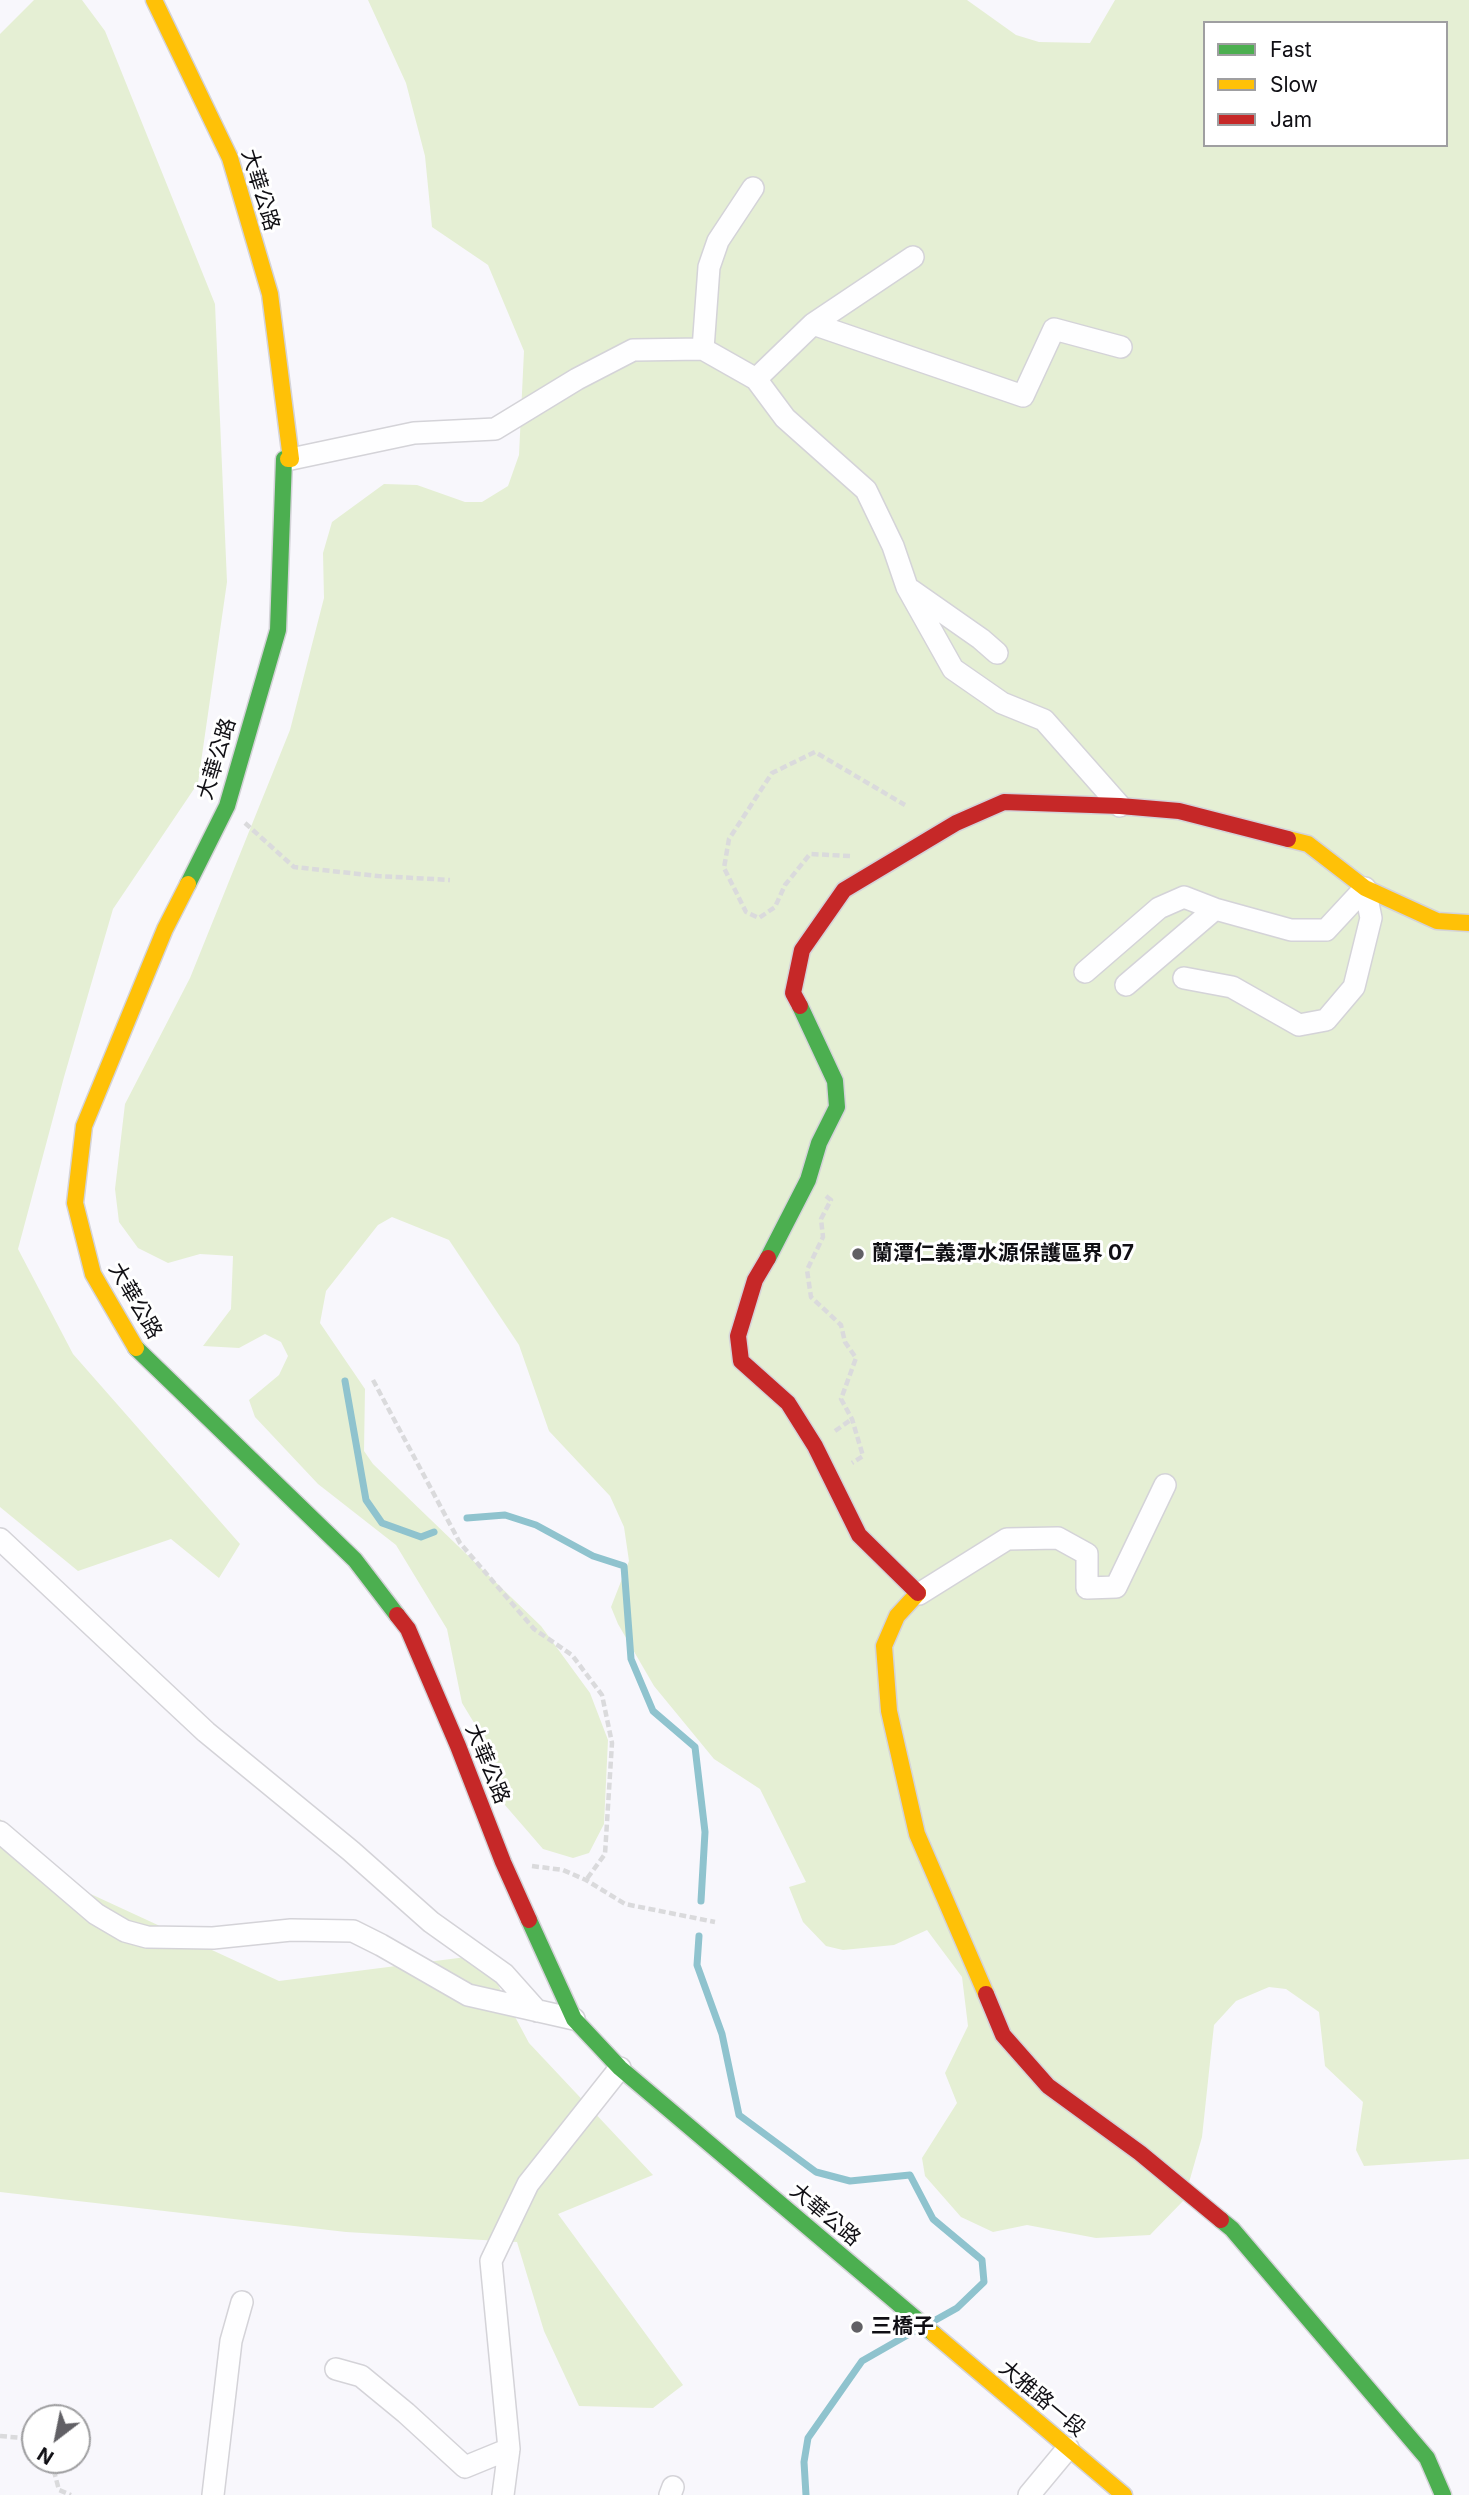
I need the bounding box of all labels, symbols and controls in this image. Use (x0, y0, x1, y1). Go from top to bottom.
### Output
legend (1203, 21, 1448, 147)
text: Fast (1270, 37, 1312, 62)
text: Slow (1270, 72, 1318, 97)
text: Jam (1270, 107, 1312, 132)
street label: 大華公路 (236, 146, 284, 234)
street label: 大華公路 (193, 715, 241, 803)
place label: 蘭潭仁義潭水源保護區界 07 (872, 1241, 1134, 1267)
marker: 蘭潭仁義潭水源保護區界 07 (850, 1246, 866, 1262)
street label: 大華公路 (103, 1258, 167, 1344)
street label: 大華公路 (460, 1720, 514, 1808)
street label: 大華公路 (785, 2178, 865, 2252)
place label: 三橋子 (871, 2314, 934, 2340)
marker: 三橋子 (849, 2319, 865, 2335)
street label: 大雅路一段 (994, 2356, 1090, 2442)
north arrow (21, 2404, 91, 2474)
text: N (33, 2442, 58, 2469)

